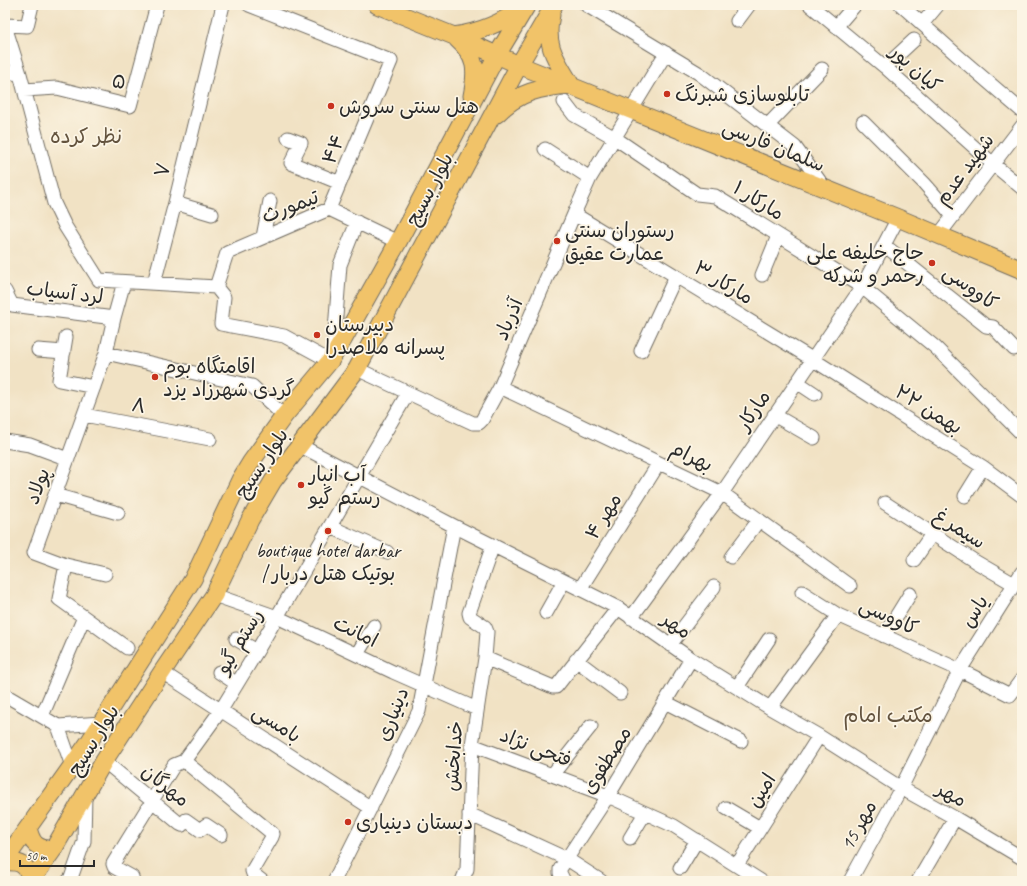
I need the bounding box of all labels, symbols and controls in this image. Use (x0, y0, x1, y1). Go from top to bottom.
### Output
street label: کیان پور (883, 38, 947, 98)
street label: ۵ (110, 68, 128, 95)
place label: تابلوسازی شبرنگ (675, 82, 810, 107)
marker: تابلوسازی شبرنگ (662, 89, 672, 99)
place label: هتل سنتی سروش (339, 94, 479, 119)
marker: هتل سنتی سروش (326, 101, 336, 111)
street label: سلمان فارسی (719, 114, 829, 177)
district label: نظر کرده (50, 123, 122, 149)
street label: شهید عدم (929, 128, 1001, 211)
street label: ۴۴ (316, 131, 351, 168)
street label: بلوار بسیج (400, 148, 460, 231)
street label: ۷ (149, 160, 176, 180)
street label: مارکار ۱ (728, 175, 789, 226)
street label: تیمورث (258, 184, 322, 229)
place label: رستوران سنتی عمارت عقیق (565, 218, 675, 266)
marker: رستوران سنتی عمارت عقیق (552, 236, 562, 246)
place label: حاج خلیفه علی رحمر و شرکه (807, 240, 924, 288)
street label: مارکار ۳ (689, 255, 758, 310)
marker: حاج خلیفه علی رحمر و شرکه (927, 258, 937, 268)
street label: کاووسی (938, 259, 1003, 316)
street label: لرد آسیاب (25, 275, 105, 310)
street label: آذرباد (488, 293, 529, 344)
place label: دبیرستان پسرانه ملاصدرا (325, 312, 445, 360)
marker: دبیرستان پسرانه ملاصدرا (312, 330, 322, 340)
place label: اقامتگاه بوم گردی شهرزاد یزد (163, 354, 295, 402)
marker: اقامتگاه بوم گردی شهرزاد یزد (150, 372, 160, 382)
street label: ۲۲ بهمن (890, 379, 967, 440)
street label: مارکار (730, 385, 776, 437)
street label: ۸ (130, 392, 148, 419)
street label: بلوار بسیج (229, 423, 295, 504)
street label: بهرام (665, 436, 717, 480)
place label: آب انبار رستم گیو (307, 462, 381, 513)
street label: پولاد (19, 465, 56, 508)
marker: آب انبار رستم گیو (296, 480, 306, 490)
street label: مهر ۴ (579, 488, 627, 544)
street label: سیمرغ (928, 502, 990, 555)
marker: boutique hotel darbar | بوتیک هتل دربار (323, 526, 333, 536)
place label: boutique hotel darbar | بوتیک هتل دربار (256, 538, 402, 586)
street label: یاس (955, 590, 994, 632)
street label: کاووسی (855, 592, 922, 641)
street label: رستم گیو (209, 604, 271, 682)
street label: مهر (655, 605, 696, 644)
street label: امانت (329, 610, 382, 653)
street label: دینیاری (370, 684, 414, 745)
street label: بامسی (248, 698, 306, 748)
street label: بلوار بسیج (62, 700, 126, 781)
district label: مکتب امام (843, 702, 933, 731)
street label: خدابخش (439, 720, 468, 792)
street label: فتحی نژاد (496, 722, 575, 773)
street label: مصطفوی (576, 722, 637, 799)
street label: مهرگان (137, 758, 195, 812)
street label: امین (741, 768, 782, 812)
street label: مهر (931, 775, 971, 813)
street label: مهر 15 (835, 796, 882, 855)
place label: دبستان دینیاری (356, 810, 473, 835)
marker: دبستان دینیاری (343, 817, 353, 827)
scale bar (20, 842, 94, 868)
text: 50 m (26, 848, 48, 864)

